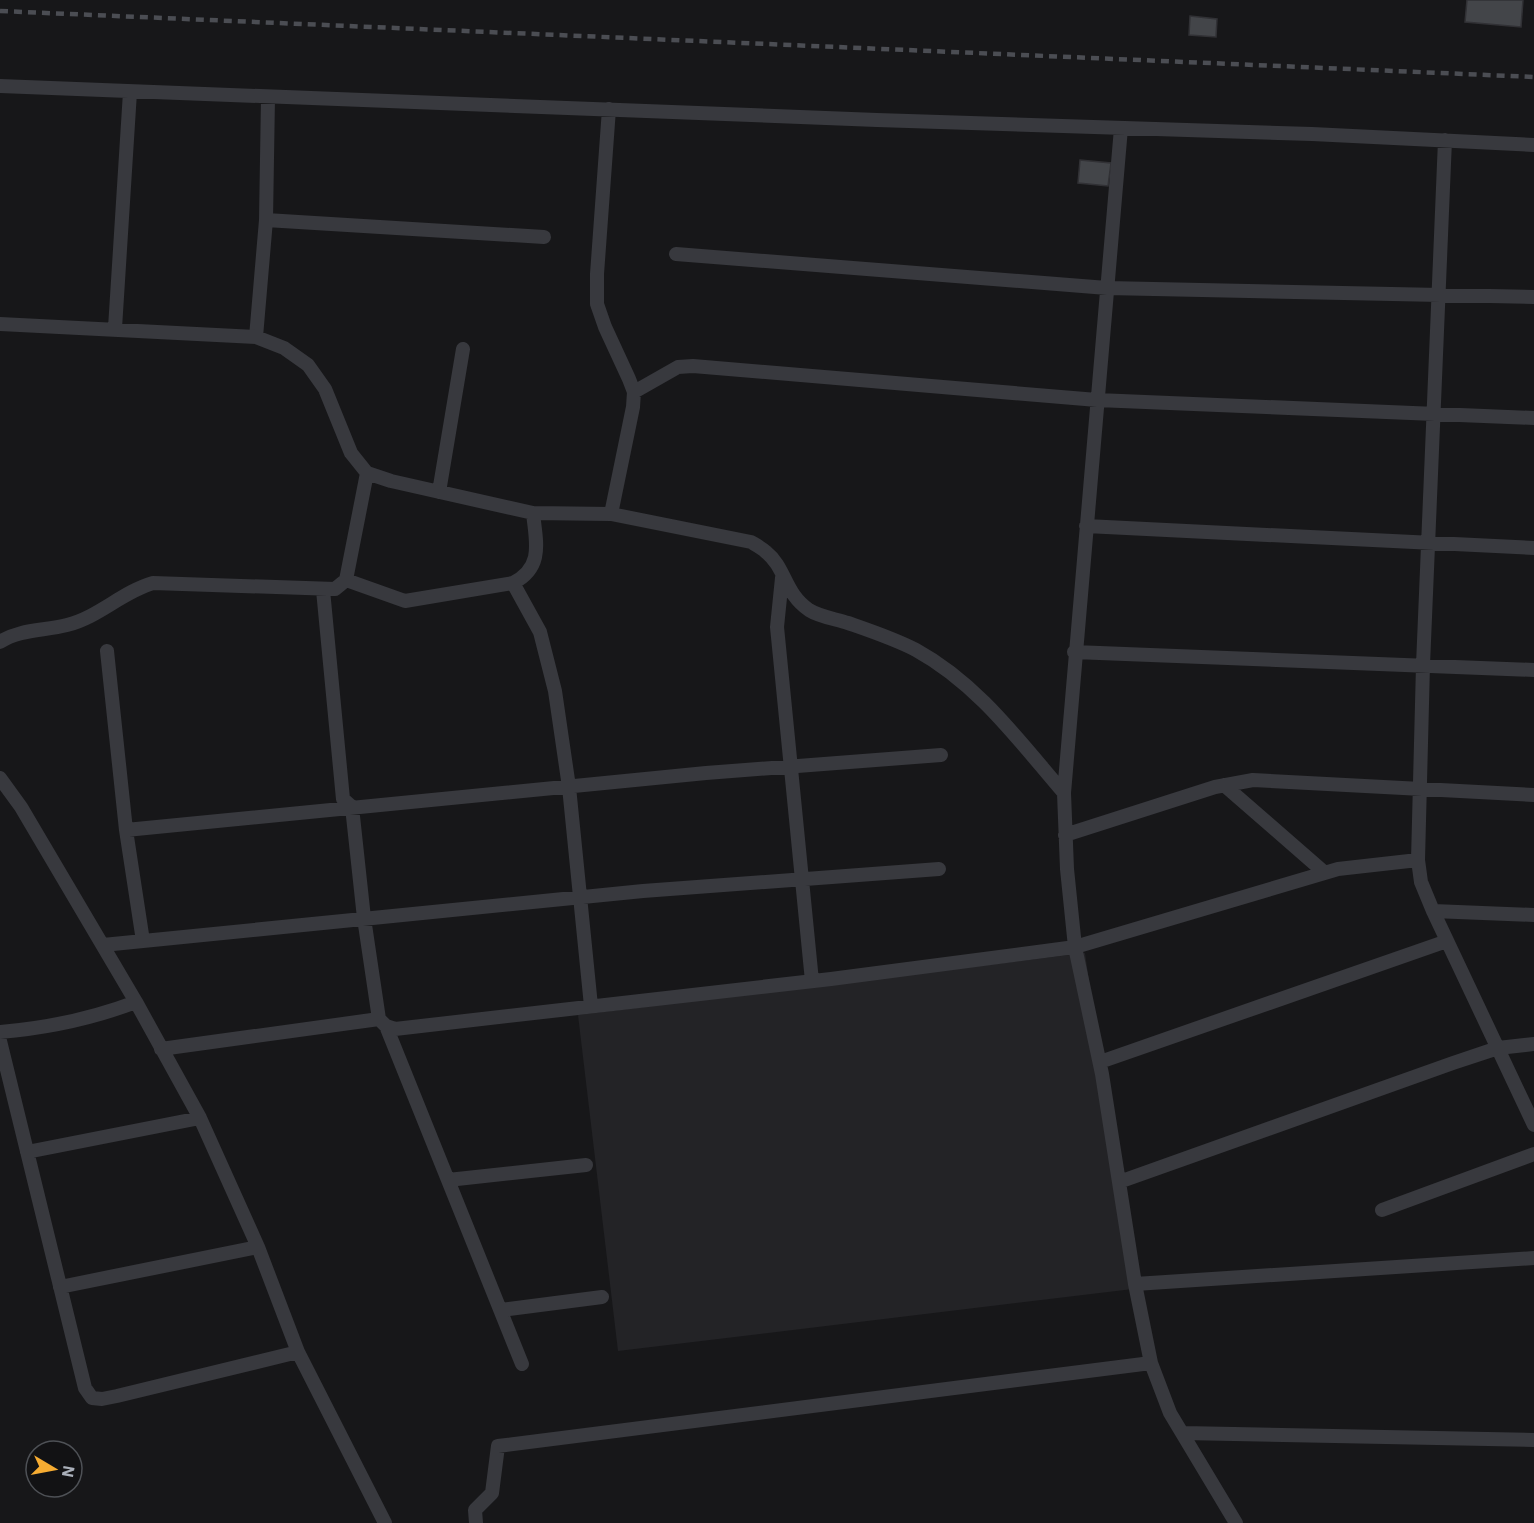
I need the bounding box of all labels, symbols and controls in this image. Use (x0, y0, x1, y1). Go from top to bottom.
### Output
north arrow (24, 1439, 84, 1499)
text: N (58, 1464, 80, 1479)

